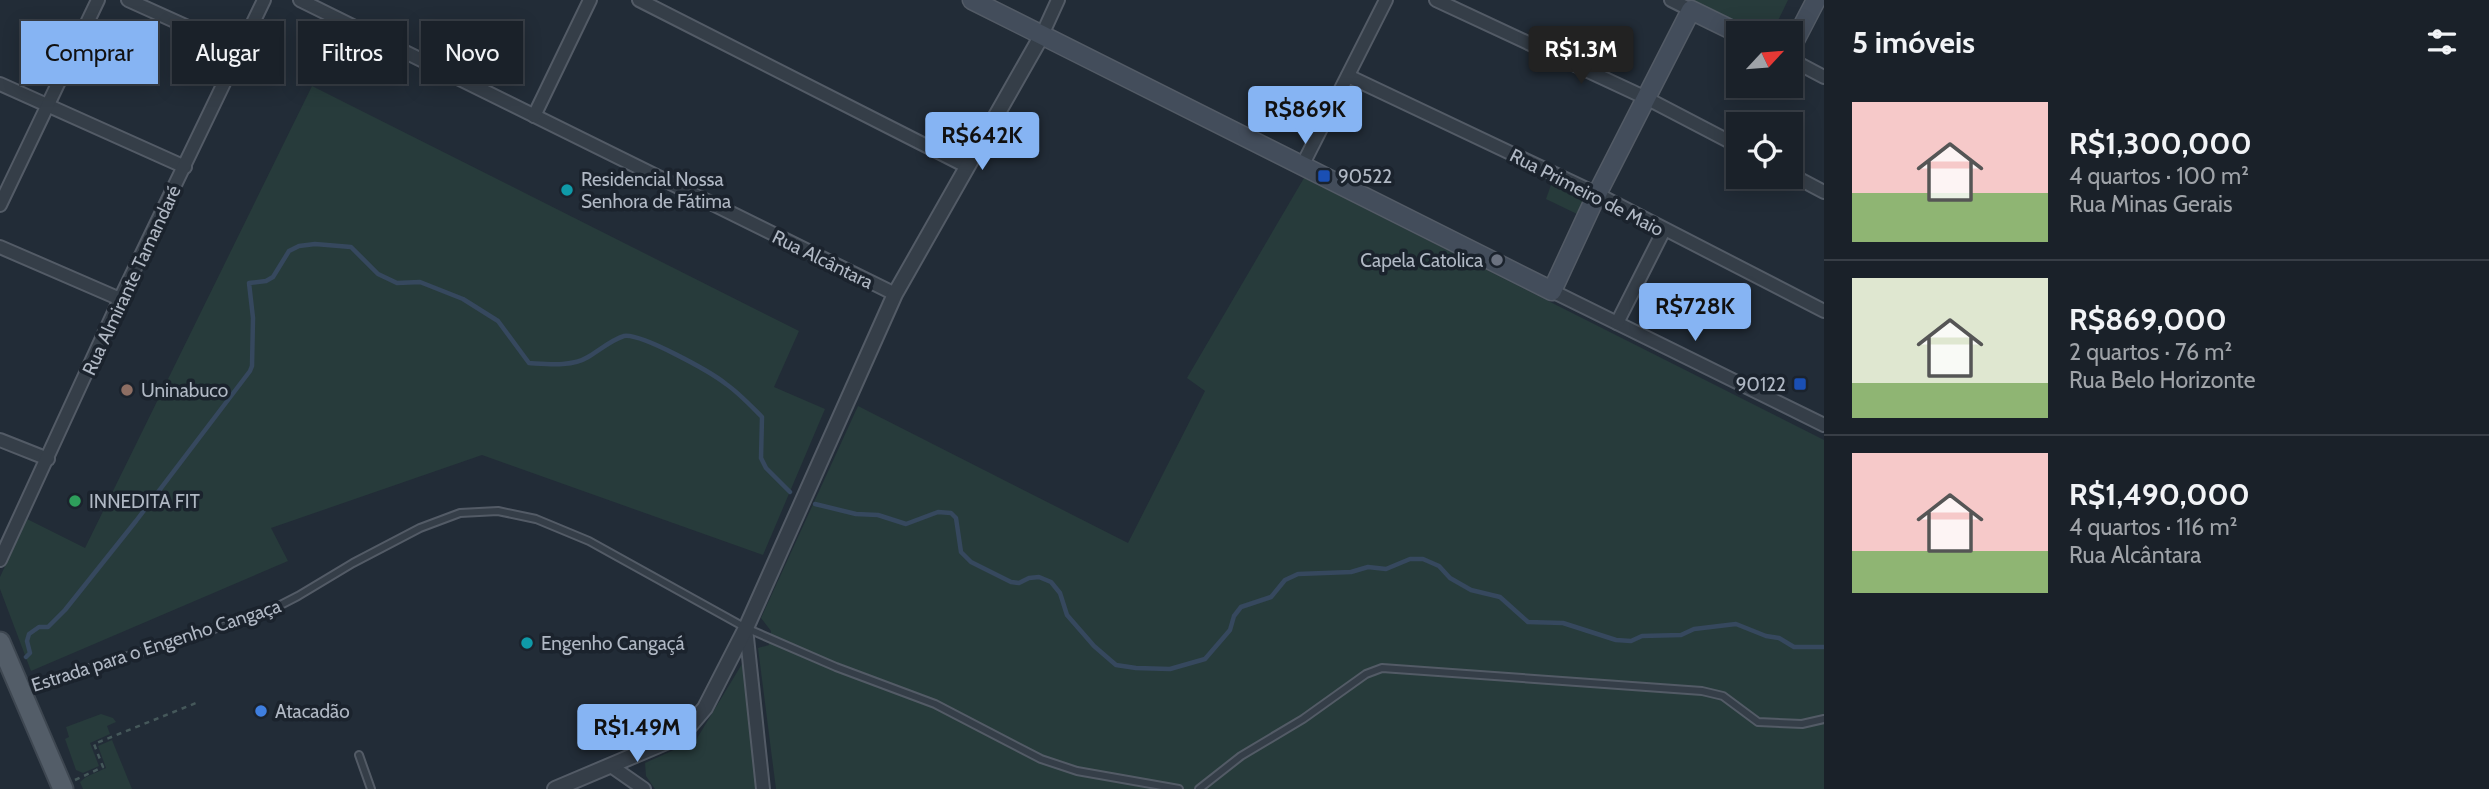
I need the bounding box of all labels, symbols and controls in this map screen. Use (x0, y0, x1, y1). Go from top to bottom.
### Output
chip: Comprar (21, 21, 158, 84)
chip: Alugar (172, 21, 284, 84)
chip: Filtros (298, 21, 407, 84)
chip: Novo (421, 21, 523, 84)
north arrow (1726, 21, 1802, 98)
map controls (1726, 21, 1803, 189)
icon: filters (2423, 23, 2461, 61)
text: 5 imóveis (1852, 24, 1975, 61)
pin: R$1.3M (1524, 27, 1638, 86)
text: R$1.3M (1545, 35, 1617, 63)
pin: R$869K (1248, 86, 1362, 146)
text: R$869K (1264, 95, 1346, 123)
button: locate (1726, 112, 1803, 189)
pin: R$642K (925, 113, 1039, 172)
text: R$642K (941, 121, 1023, 149)
text: R$1,300,000 (2069, 125, 2252, 162)
icon: home (1908, 130, 1992, 214)
street label: Rua Primeiro de Maio (1506, 144, 1668, 241)
text: 4 quartos · 100 m² (2069, 162, 2249, 190)
place label: 90522 (1338, 165, 1392, 188)
place label: Residencial Nossa Senhora de Fátima (581, 168, 731, 213)
marker: 90522 (1316, 168, 1332, 184)
street label: Rua Almirante Tamandaré (77, 181, 186, 379)
marker: Residencial Nossa Senhora de Fátima (559, 182, 575, 198)
text: Rua Minas Gerais (2069, 190, 2232, 218)
street label: Rua Alcântara (769, 225, 877, 294)
place label: Capela Catolica (1360, 249, 1483, 272)
marker: Capela Catolica (1489, 252, 1505, 268)
pin: R$728K (1638, 284, 1752, 343)
text: R$728K (1655, 292, 1735, 320)
text: R$869,000 (2069, 301, 2227, 338)
icon: home (1908, 306, 1992, 390)
text: 2 quartos · 76 m² (2069, 338, 2232, 366)
text: Rua Belo Horizonte (2069, 366, 2256, 394)
place label: 90122 (1736, 373, 1786, 396)
marker: 90122 (1792, 376, 1808, 392)
place label: Uninabuco (141, 379, 228, 402)
marker: Uninabuco (119, 382, 135, 398)
text: R$1,490,000 (2069, 476, 2250, 513)
icon: home (1908, 481, 1992, 565)
place label: INNEDITA FIT (89, 490, 200, 513)
marker: INNEDITA FIT (67, 493, 83, 509)
text: 4 quartos · 116 m² (2069, 513, 2237, 541)
text: Rua Alcântara (2069, 541, 2201, 569)
street label: Estrada para o Engenho Cangaça (29, 594, 284, 697)
place label: Engenho Cangaçá (541, 632, 685, 655)
marker: Engenho Cangaçá (519, 635, 535, 651)
place label: Atacadão (275, 700, 350, 723)
marker: Atacadão (253, 703, 269, 719)
pin: R$1.49M (572, 704, 702, 764)
text: R$1.49M (593, 713, 681, 741)

